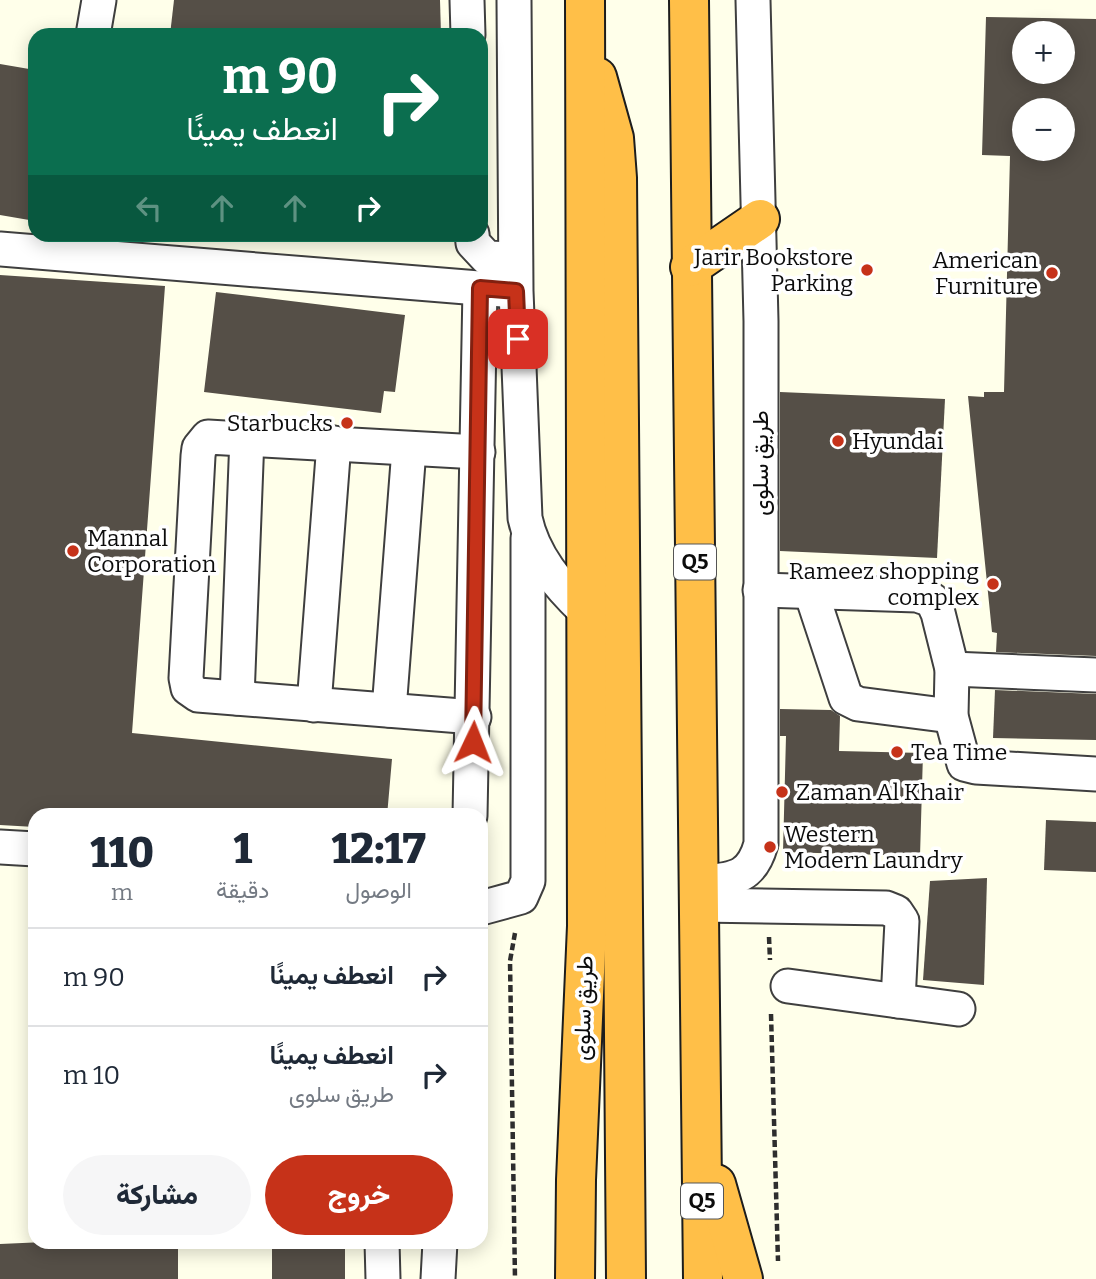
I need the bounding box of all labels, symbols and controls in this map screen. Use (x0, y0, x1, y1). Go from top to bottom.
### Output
map controls (1012, 21, 1075, 161)
button: + (1012, 21, 1075, 84)
text: 90 m (222, 47, 338, 106)
icon: right (362, 56, 453, 147)
button: − (1012, 98, 1075, 161)
text: انعطف يمينًا (186, 110, 338, 148)
icon: left (130, 189, 168, 227)
icon: ahead (203, 189, 241, 227)
icon: ahead (276, 189, 314, 227)
icon: right (349, 189, 387, 227)
place label: Jarir Bookstore Parking (693, 243, 853, 297)
place label: American Furniture (932, 246, 1038, 300)
marker: Jarir Bookstore Parking (859, 262, 875, 278)
marker: American Furniture (1044, 265, 1060, 281)
pin (488, 309, 548, 369)
icon: arrive (499, 320, 537, 358)
place label: Starbucks (227, 409, 333, 437)
street label: طريق سلوى (746, 410, 775, 516)
marker: Starbucks (339, 415, 355, 431)
place label: Hyundai (852, 427, 944, 455)
marker: Hyundai (830, 433, 846, 449)
place label: Mannal Corporation (87, 524, 217, 578)
marker: Mannal Corporation (65, 543, 81, 559)
road number: Q5 (674, 544, 716, 580)
place label: Rameez shopping complex (789, 557, 979, 611)
marker: Rameez shopping complex (985, 576, 1001, 592)
position arrow (436, 705, 510, 779)
place label: Tea Time (911, 738, 1007, 766)
marker: Tea Time (889, 744, 905, 760)
place label: Zaman Al Khair (796, 778, 964, 806)
marker: Zaman Al Khair (774, 784, 790, 800)
place label: Western Modern Laundry (784, 820, 963, 874)
text: 1 (233, 824, 252, 874)
text: 12:17 (331, 824, 426, 874)
text: 110 (90, 828, 154, 878)
marker: Western Modern Laundry (762, 839, 778, 855)
text: دقيقة (216, 876, 269, 904)
text: الوصول (345, 876, 412, 904)
text: m (111, 878, 133, 906)
street label: طريق سلوى (567, 955, 600, 1061)
icon: right (415, 958, 453, 996)
text: انعطف يمينًا (269, 960, 394, 991)
text: 90 m (63, 962, 125, 993)
text: انعطف يمينًا (269, 1040, 394, 1071)
icon: right (415, 1056, 453, 1094)
text: 10 m (63, 1060, 120, 1091)
text: طريق سلوى (289, 1080, 394, 1108)
button: مشاركة (63, 1155, 251, 1235)
button: خروج (265, 1155, 453, 1235)
road number: Q5 (681, 1184, 723, 1218)

